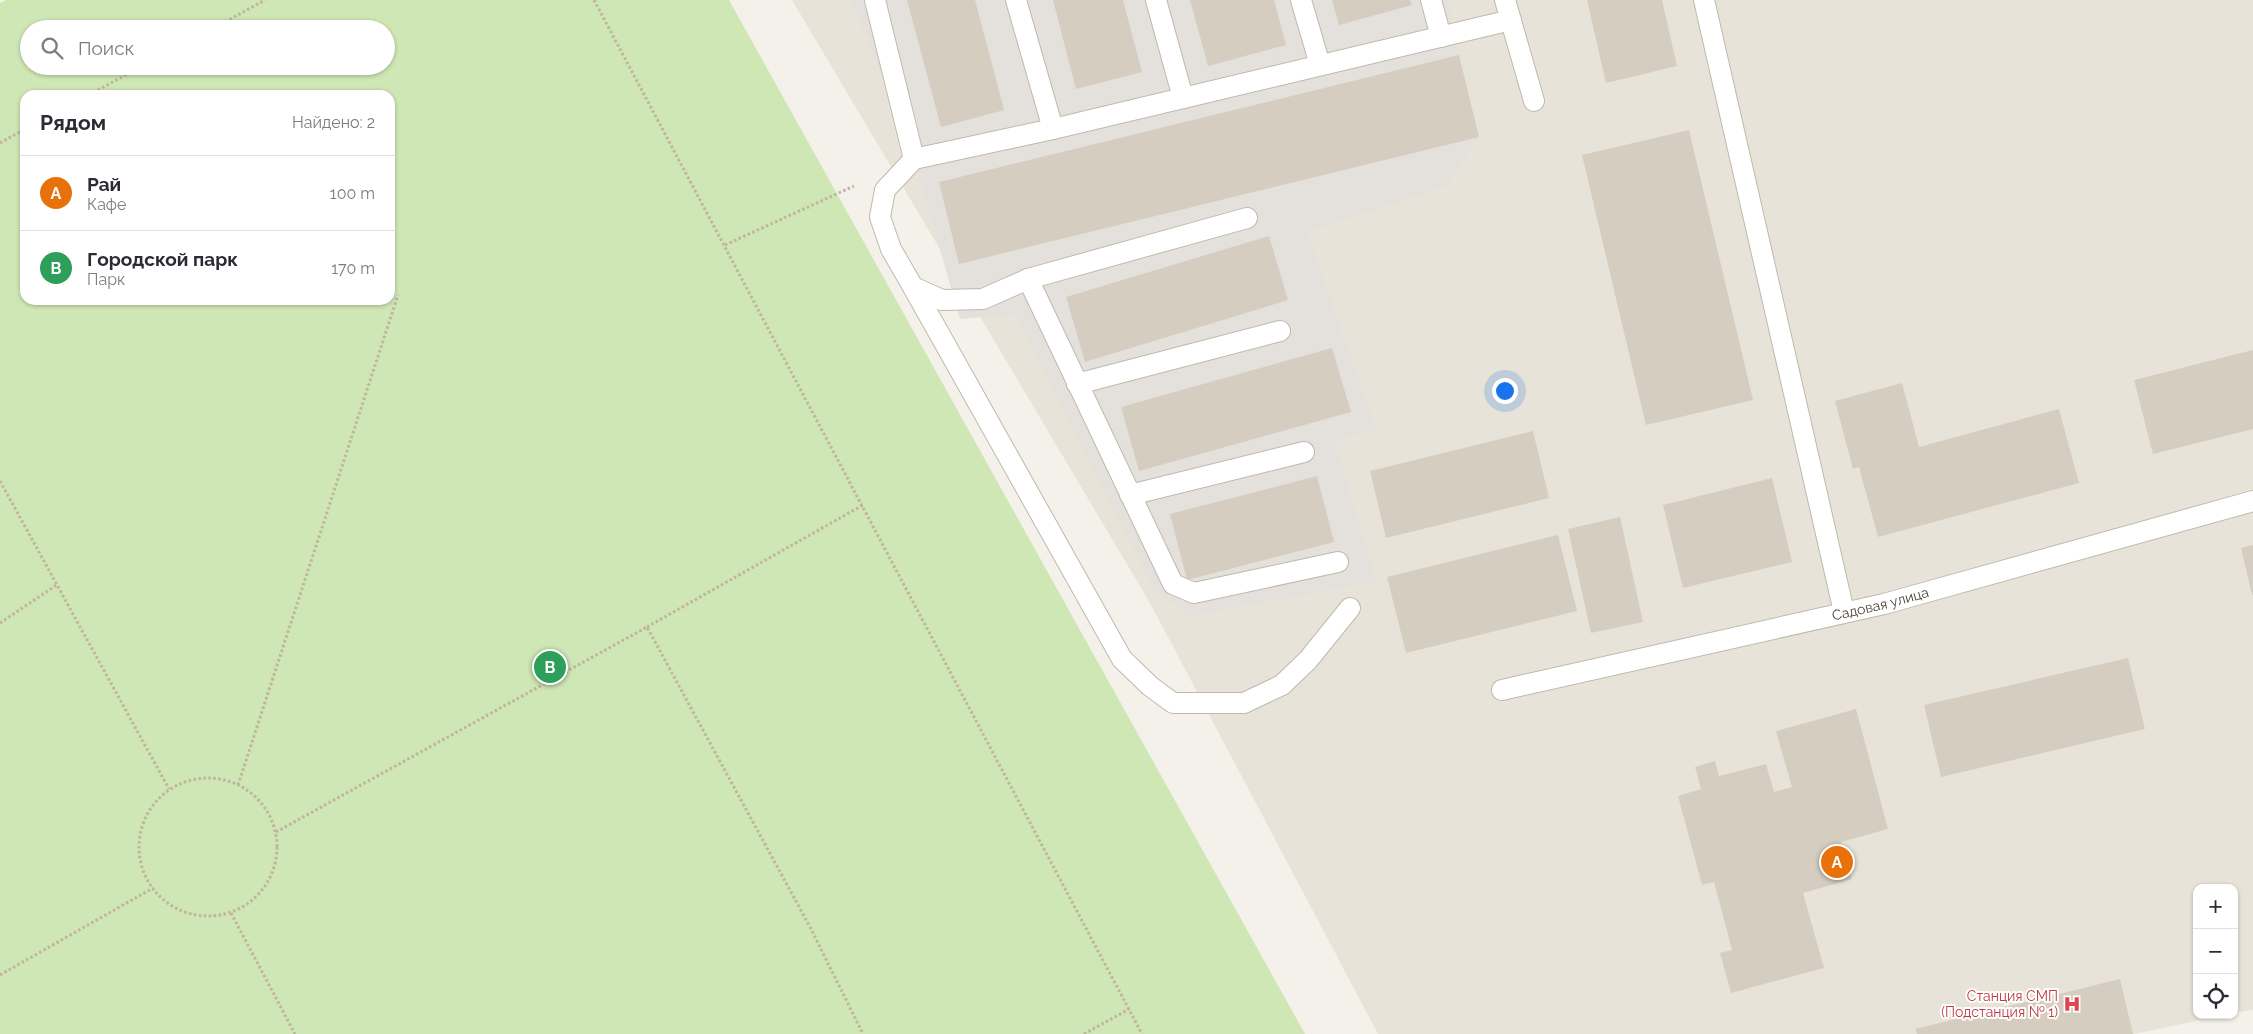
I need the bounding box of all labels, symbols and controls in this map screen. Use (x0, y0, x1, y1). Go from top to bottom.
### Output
search box (20, 20, 395, 75)
icon: search (38, 34, 66, 62)
text: Поиск (78, 37, 134, 59)
text: Рядом (40, 110, 106, 135)
text: Найдено: 2 (292, 113, 375, 132)
text: Рай (87, 173, 121, 195)
text: A (51, 184, 61, 203)
text: 100 m (330, 184, 375, 203)
text: Кафе (87, 195, 126, 214)
text: Городской парк (87, 248, 238, 270)
text: B (51, 259, 61, 278)
text: 170 m (331, 259, 375, 278)
text: Парк (87, 270, 125, 289)
your location (1492, 378, 1518, 404)
street label: Садовая улица (1830, 584, 1930, 623)
pin: B (534, 648, 566, 686)
pin: A (1821, 843, 1853, 881)
map controls (2193, 884, 2238, 1019)
button: + (2193, 884, 2238, 929)
button: − (2193, 929, 2238, 974)
button: locate (2193, 974, 2238, 1019)
place label: Станция СМП (Подстанция № 1) (1941, 988, 2058, 1020)
hospital icon: Станция СМП (Подстанция № 1) (2062, 994, 2082, 1014)

